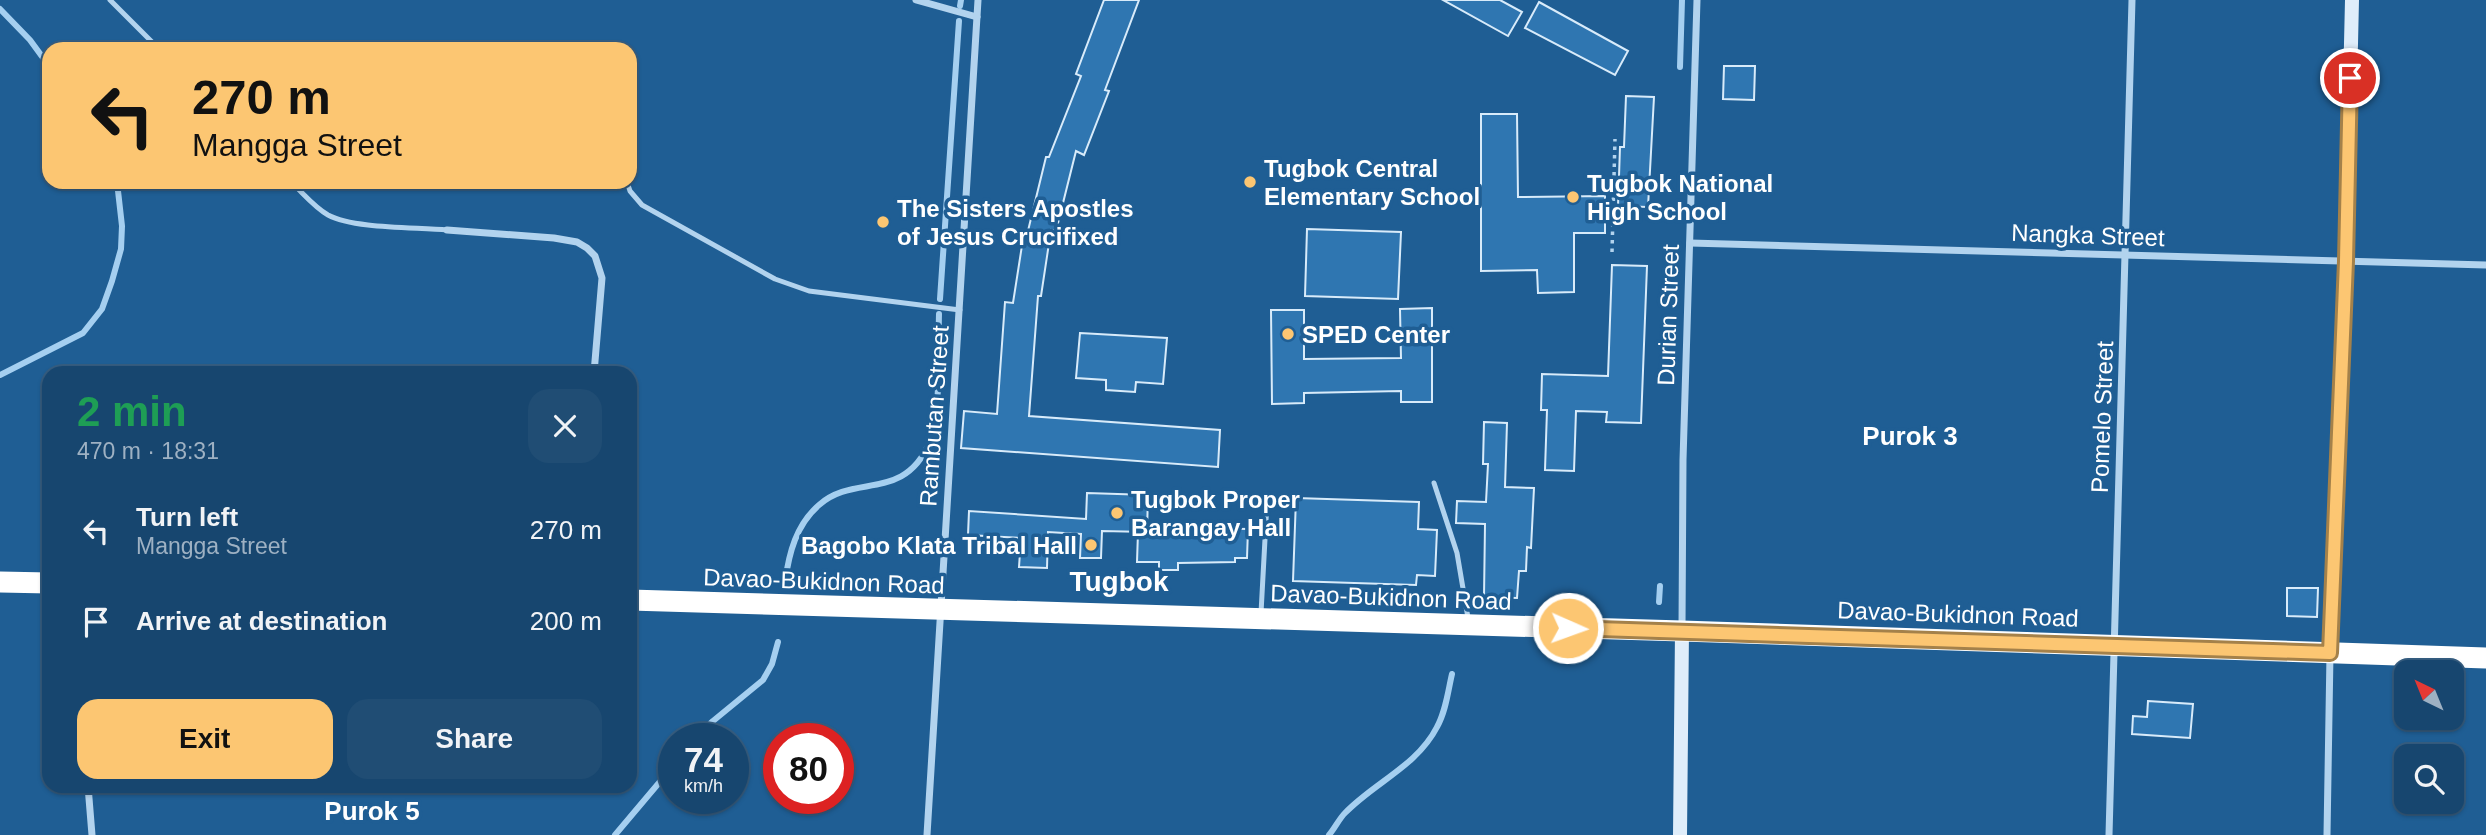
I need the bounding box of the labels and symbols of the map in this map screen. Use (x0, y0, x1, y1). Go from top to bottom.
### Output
pin (2320, 48, 2380, 108)
place label: Tugbok Central Elementary School (1264, 155, 1480, 210)
place label: Tugbok National High School (1587, 170, 1773, 225)
marker: Tugbok Central Elementary School (1242, 174, 1258, 190)
marker: Tugbok National High School (1565, 189, 1581, 205)
place label: The Sisters Apostles of Jesus Crucifixed (897, 195, 1134, 250)
marker: The Sisters Apostles of Jesus Crucifixed (875, 214, 891, 230)
street label: Nangka Street (2011, 219, 2165, 251)
street label: Durian Street (1652, 244, 1684, 386)
place label: SPED Center (1302, 321, 1450, 348)
street label: Rambutan Street (914, 324, 954, 507)
marker: SPED Center (1280, 326, 1296, 342)
street label: Pomelo Street (2086, 340, 2118, 493)
district label: Purok 3 (1862, 421, 1958, 451)
place label: Tugbok Proper Barangay Hall (1131, 486, 1300, 541)
marker: Tugbok Proper Barangay Hall (1109, 505, 1125, 521)
place label: Bagobo Klata Tribal Hall (801, 532, 1077, 559)
marker: Bagobo Klata Tribal Hall (1083, 537, 1099, 553)
street label: Davao-Bukidnon Road (703, 563, 945, 599)
district label: Tugbok (1069, 566, 1169, 597)
street label: Davao-Bukidnon Road (1270, 579, 1512, 615)
position arrow (1531, 591, 1605, 665)
street label: Davao-Bukidnon Road (1837, 596, 2079, 632)
north arrow (2394, 660, 2464, 730)
speed limit sign: 80 (763, 723, 854, 814)
district label: Purok 5 (324, 796, 420, 826)

